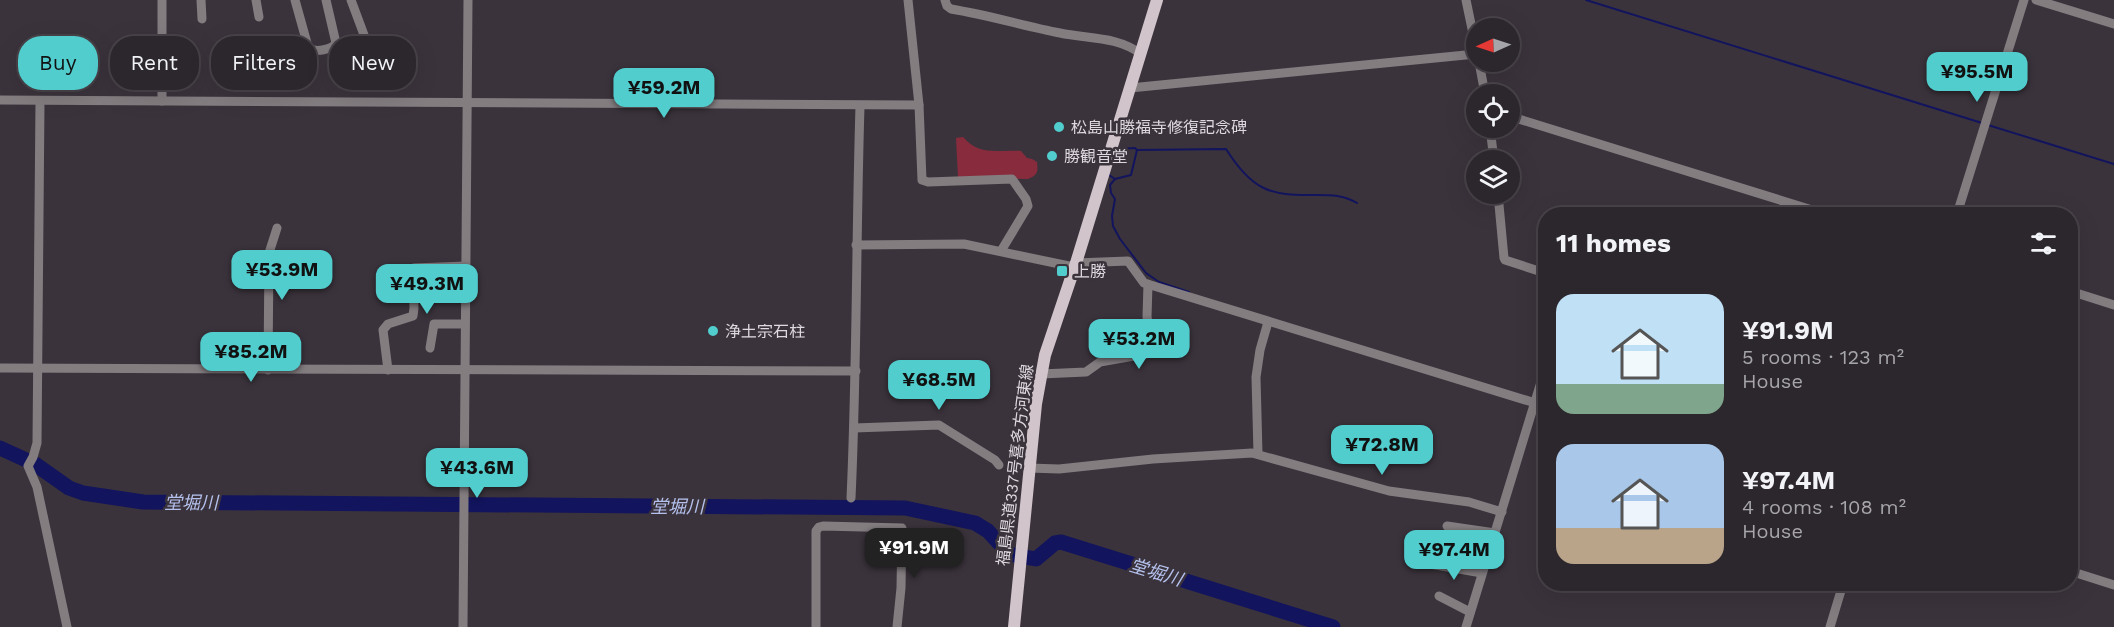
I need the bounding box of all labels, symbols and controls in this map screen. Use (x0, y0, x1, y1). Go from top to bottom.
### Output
north arrow (1466, 18, 1520, 72)
map controls (1466, 18, 1520, 204)
chip: Buy (18, 36, 98, 90)
chip: Rent (110, 36, 199, 90)
chip: Filters (211, 36, 317, 90)
chip: New (329, 36, 416, 90)
pin: ¥95.5M (1928, 52, 2026, 103)
text: ¥95.5M (1941, 59, 2013, 83)
pin: ¥59.2M (615, 68, 713, 119)
text: ¥59.2M (627, 75, 701, 99)
button: locate (1466, 84, 1520, 138)
place label: 松島山勝福寺修復記念碑 (1071, 118, 1247, 137)
marker: 松島山勝福寺修復記念碑 (1052, 120, 1066, 134)
place label: 勝観音堂 (1064, 147, 1128, 166)
marker: 勝観音堂 (1045, 149, 1059, 163)
button: layers (1466, 150, 1520, 204)
icon: filters (2027, 227, 2060, 260)
text: 11 homes (1556, 228, 1671, 258)
pin: ¥53.9M (233, 250, 331, 301)
text: ¥53.9M (245, 257, 319, 281)
place label: 上勝 (1074, 262, 1106, 281)
pin: ¥49.3M (378, 264, 476, 315)
marker: 上勝 (1055, 264, 1069, 278)
text: ¥49.3M (390, 271, 464, 295)
text: ¥91.9M (1742, 315, 1834, 345)
icon: home (1604, 318, 1676, 390)
pin: ¥53.2M (1090, 319, 1188, 370)
place label: 浄土宗石柱 (725, 322, 805, 341)
marker: 浄土宗石柱 (706, 324, 720, 338)
text: ¥53.2M (1103, 326, 1175, 350)
pin: ¥85.2M (202, 332, 300, 383)
text: ¥85.2M (214, 339, 288, 363)
text: 5 rooms · 123 m² (1742, 345, 1904, 369)
pin: ¥68.5M (890, 360, 988, 411)
street label: 福島県道337号喜多方河東線 (993, 363, 1037, 567)
text: ¥68.5M (902, 367, 976, 391)
text: House (1742, 369, 1803, 393)
pin: ¥72.8M (1333, 425, 1431, 476)
text: ¥72.8M (1345, 432, 1419, 456)
pin: ¥43.6M (428, 448, 526, 499)
text: ¥43.6M (440, 455, 514, 479)
text: ¥97.4M (1742, 465, 1835, 495)
icon: home (1604, 468, 1676, 540)
water label: 堂堀川 (164, 492, 220, 513)
text: 4 rooms · 108 m² (1742, 495, 1906, 519)
water label: 堂堀川 (650, 496, 706, 517)
text: House (1742, 519, 1803, 543)
pin: ¥91.9M (865, 528, 963, 579)
pin: ¥97.4M (1405, 530, 1503, 581)
text: ¥91.9M (879, 535, 949, 559)
text: ¥97.4M (1418, 537, 1490, 561)
water label: 堂堀川 (1127, 554, 1187, 591)

